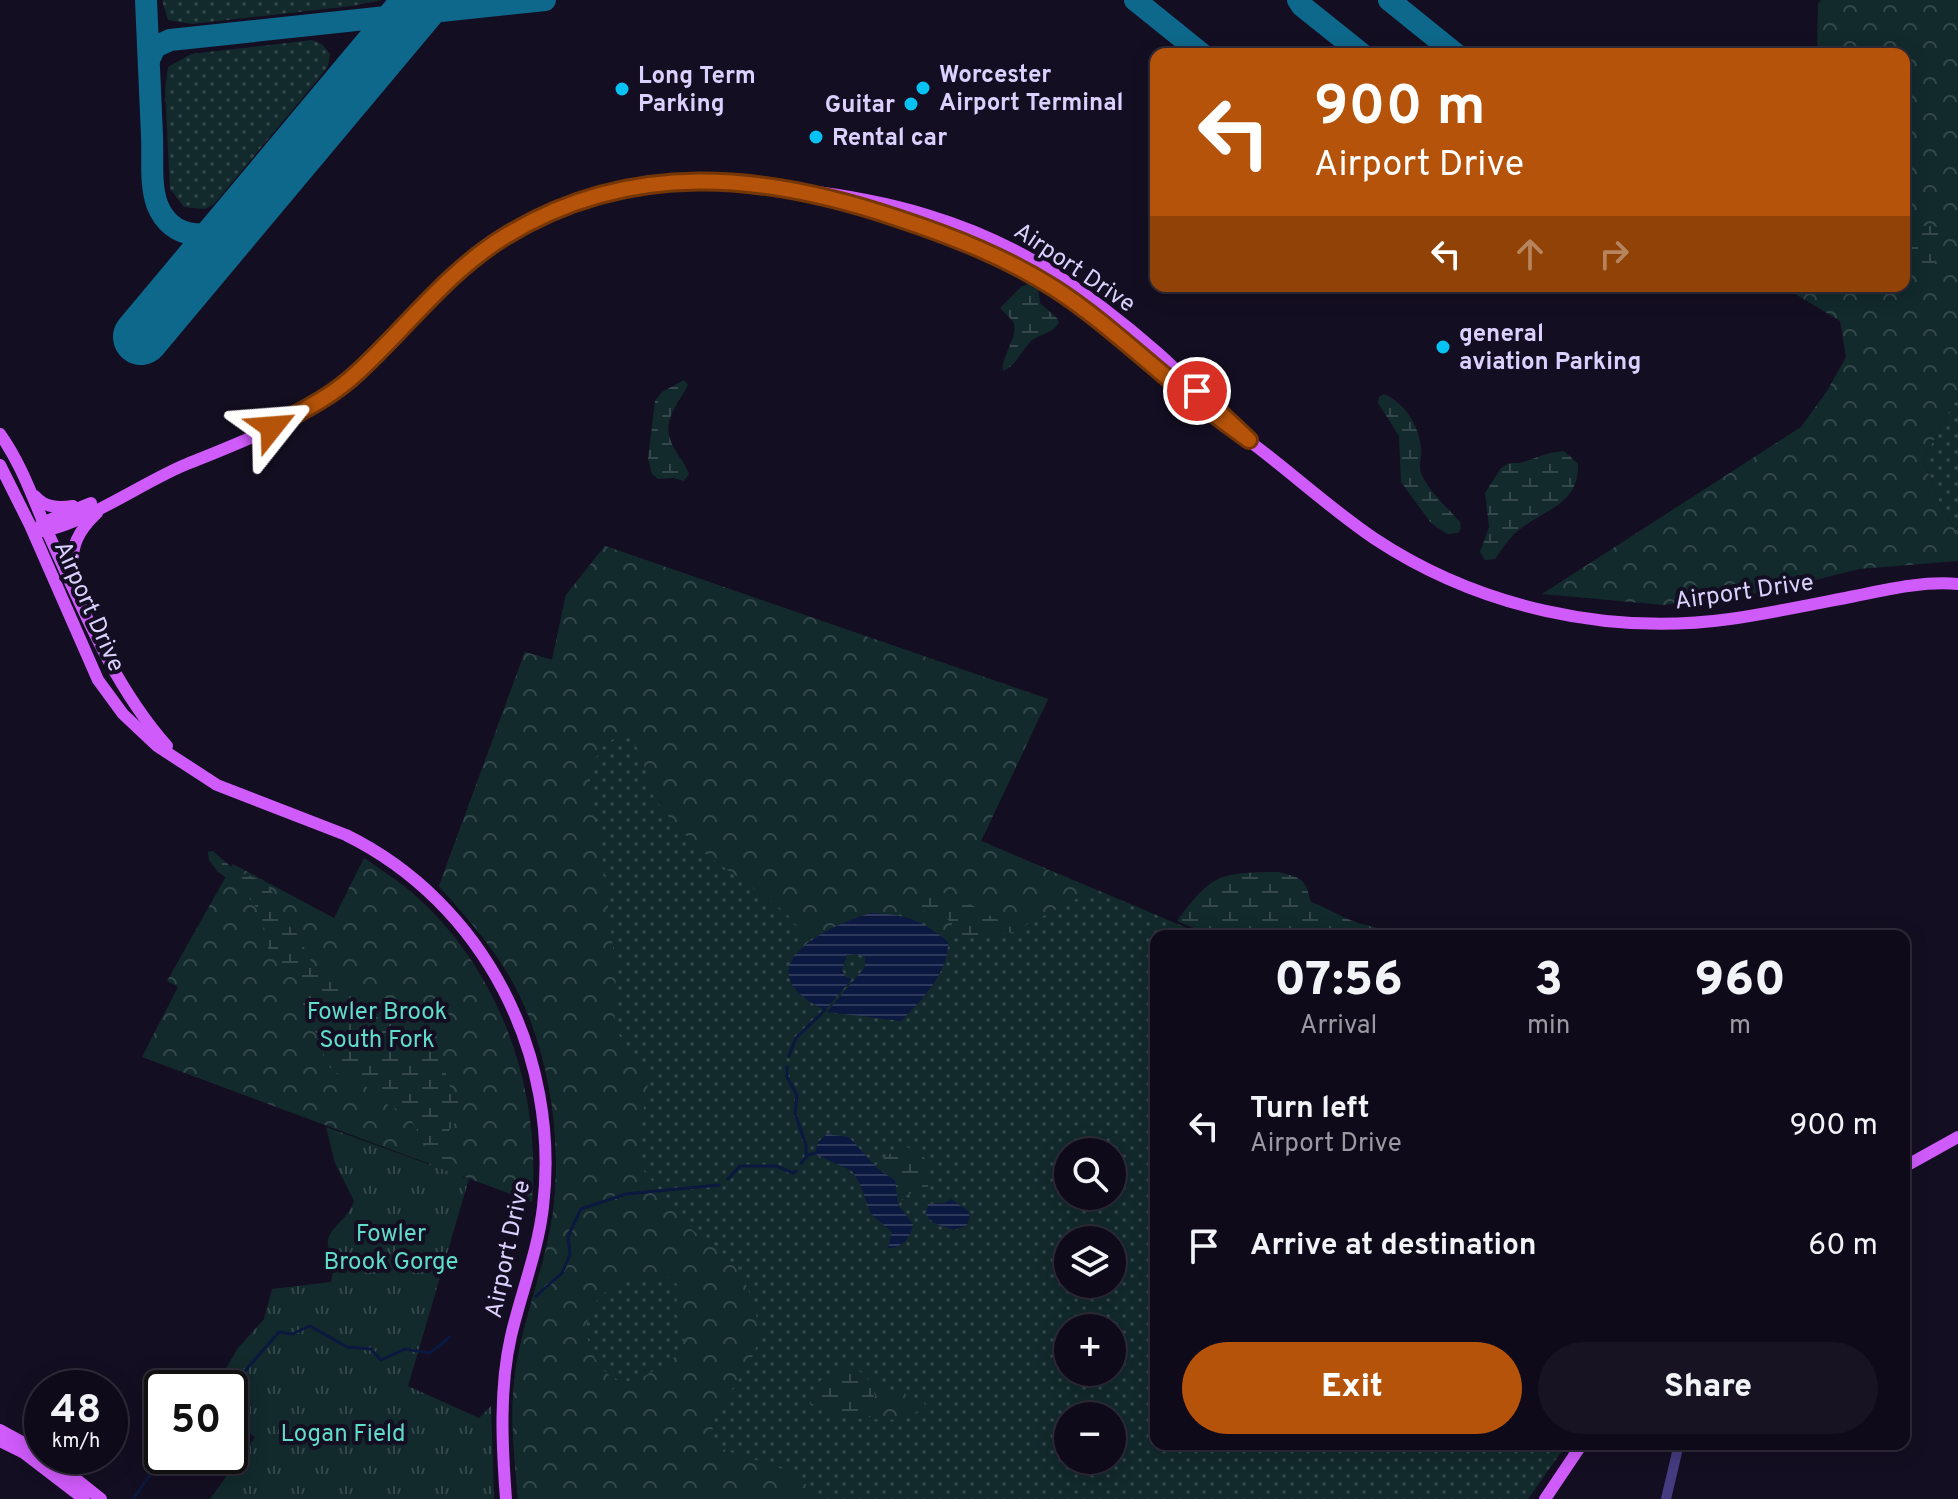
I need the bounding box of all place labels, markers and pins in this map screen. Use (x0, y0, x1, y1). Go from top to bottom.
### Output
place label: Worcester Airport Terminal (939, 61, 1124, 119)
place label: Long Term Parking (638, 62, 756, 120)
marker: Worcester Airport Terminal (914, 79, 932, 97)
marker: Long Term Parking (613, 80, 631, 98)
place label: Guitar (825, 91, 895, 121)
marker: Guitar (902, 95, 920, 113)
place label: Rental car (832, 124, 947, 154)
marker: Rental car (807, 128, 825, 146)
place label: general aviation Parking (1459, 320, 1641, 378)
marker: general aviation Parking (1434, 338, 1452, 356)
pin (1163, 357, 1231, 425)

